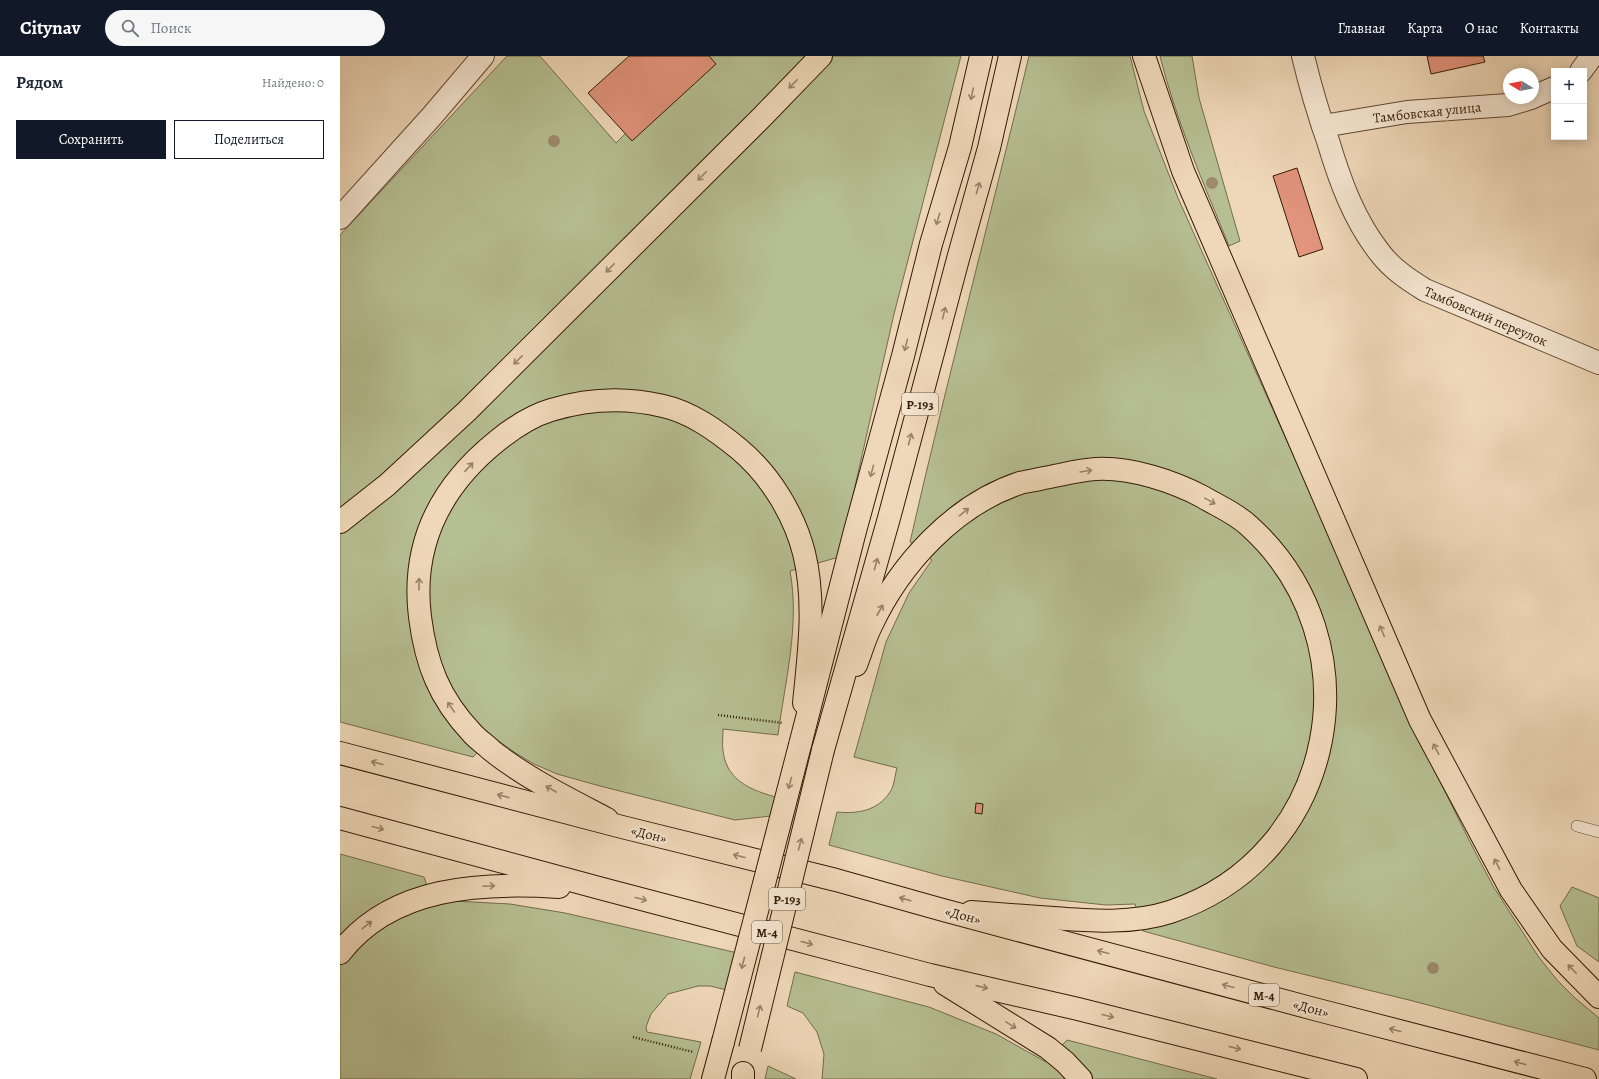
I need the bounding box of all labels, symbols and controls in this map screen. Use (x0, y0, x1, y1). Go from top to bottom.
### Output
search box (105, 10, 385, 46)
text: Citynav (20, 15, 81, 41)
icon: search (119, 17, 141, 39)
text: Поиск (151, 18, 192, 38)
text: Главная (1338, 19, 1385, 38)
text: Карта (1407, 19, 1443, 38)
text: О нас (1465, 19, 1498, 38)
text: Контакты (1520, 19, 1579, 38)
north arrow (1503, 68, 1539, 104)
map controls (1551, 68, 1587, 140)
button: + (1551, 68, 1587, 104)
text: Рядом (16, 71, 63, 94)
text: Найдено: 0 (262, 74, 324, 91)
one-way arrow (789, 79, 798, 89)
one-way arrow (968, 87, 976, 100)
street label: Тамбовская улица (1372, 97, 1483, 128)
button: − (1551, 104, 1587, 140)
button: Сохранить (16, 120, 166, 159)
button: Поделиться (174, 120, 324, 159)
one-way arrow (697, 171, 707, 181)
one-way arrow (975, 181, 982, 194)
one-way arrow (934, 213, 941, 226)
one-way arrow (605, 263, 615, 273)
street label: Тамбовский переулок (1421, 282, 1550, 351)
one-way arrow (941, 307, 948, 320)
one-way arrow (902, 338, 909, 351)
one-way arrow (513, 355, 523, 365)
road number: Р-193 (902, 393, 938, 415)
one-way arrow (907, 432, 915, 445)
one-way arrow (464, 462, 473, 472)
one-way arrow (868, 464, 875, 477)
one-way arrow (1079, 467, 1092, 475)
one-way arrow (1204, 497, 1216, 505)
one-way arrow (959, 508, 970, 517)
one-way arrow (873, 558, 880, 571)
one-way arrow (415, 578, 423, 591)
one-way arrow (876, 604, 884, 616)
one-way arrow (1377, 625, 1385, 637)
one-way arrow (447, 702, 455, 713)
one-way arrow (1431, 743, 1439, 755)
one-way arrow (371, 759, 384, 766)
one-way arrow (786, 776, 794, 789)
one-way arrow (545, 784, 557, 792)
one-way arrow (497, 792, 510, 799)
street label: «Дон» (629, 821, 669, 848)
one-way arrow (371, 825, 384, 832)
one-way arrow (797, 838, 804, 851)
one-way arrow (733, 851, 746, 859)
one-way arrow (1492, 858, 1500, 870)
one-way arrow (482, 883, 495, 890)
road number: Р-193 (769, 888, 805, 910)
one-way arrow (899, 895, 912, 902)
one-way arrow (634, 896, 647, 904)
street label: «Дон» (943, 902, 983, 929)
one-way arrow (362, 921, 373, 929)
road number: М-4 (752, 921, 782, 943)
one-way arrow (800, 940, 813, 947)
one-way arrow (1097, 948, 1110, 955)
one-way arrow (739, 956, 747, 969)
one-way arrow (1567, 964, 1577, 974)
one-way arrow (1222, 981, 1235, 989)
one-way arrow (975, 983, 988, 991)
road number: М-4 (1249, 984, 1279, 1006)
street label: «Дон» (1291, 995, 1331, 1022)
one-way arrow (756, 1005, 764, 1018)
one-way arrow (1102, 1013, 1115, 1021)
one-way arrow (1005, 1021, 1016, 1029)
one-way arrow (1388, 1026, 1401, 1033)
one-way arrow (1228, 1045, 1241, 1052)
one-way arrow (1514, 1058, 1527, 1066)

